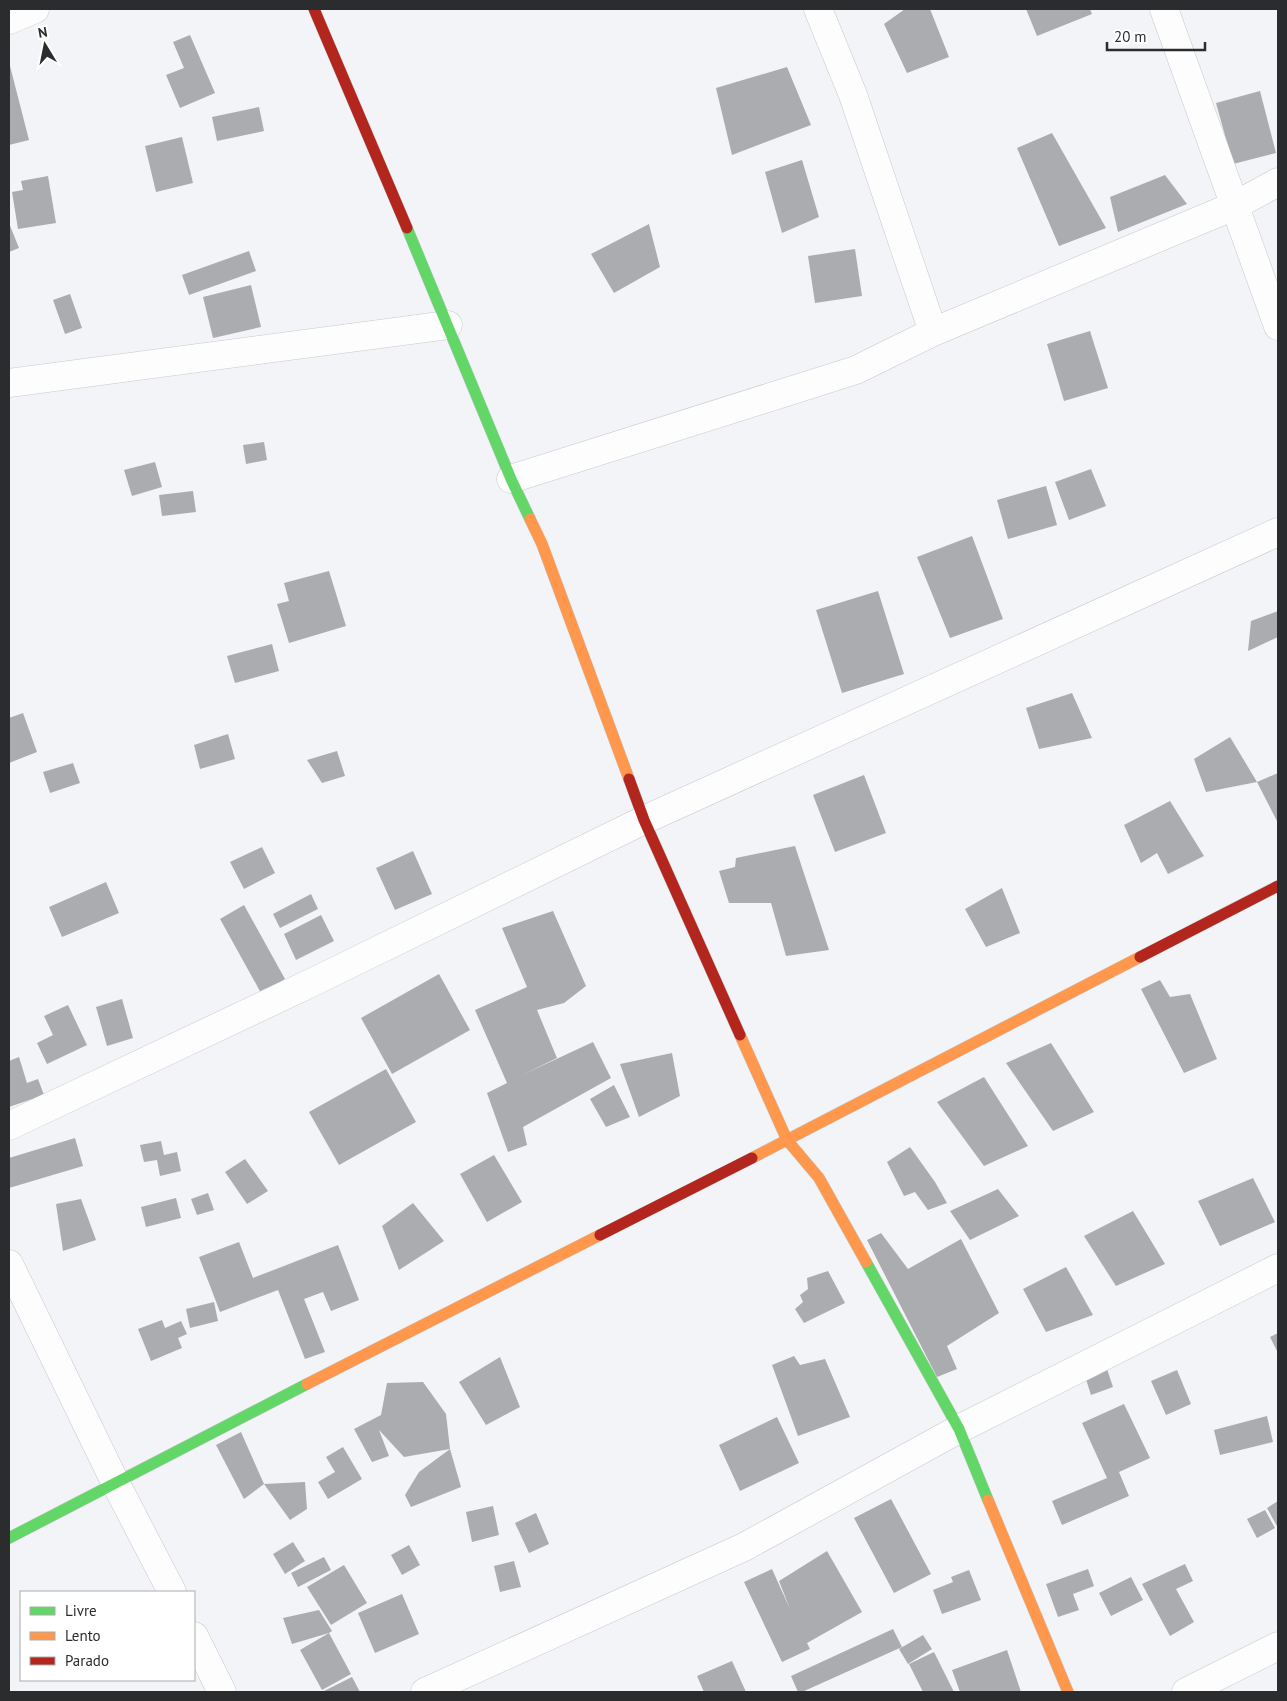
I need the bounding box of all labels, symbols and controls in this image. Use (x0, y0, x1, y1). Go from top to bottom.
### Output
north arrow (20, 20, 70, 70)
scale bar (1107, 20, 1204, 52)
text: N (37, 23, 49, 42)
text: 20 m (1114, 27, 1147, 46)
legend (20, 1591, 195, 1681)
text: Livre (65, 1601, 97, 1620)
text: Lento (65, 1626, 101, 1645)
text: Parado (65, 1651, 109, 1670)

